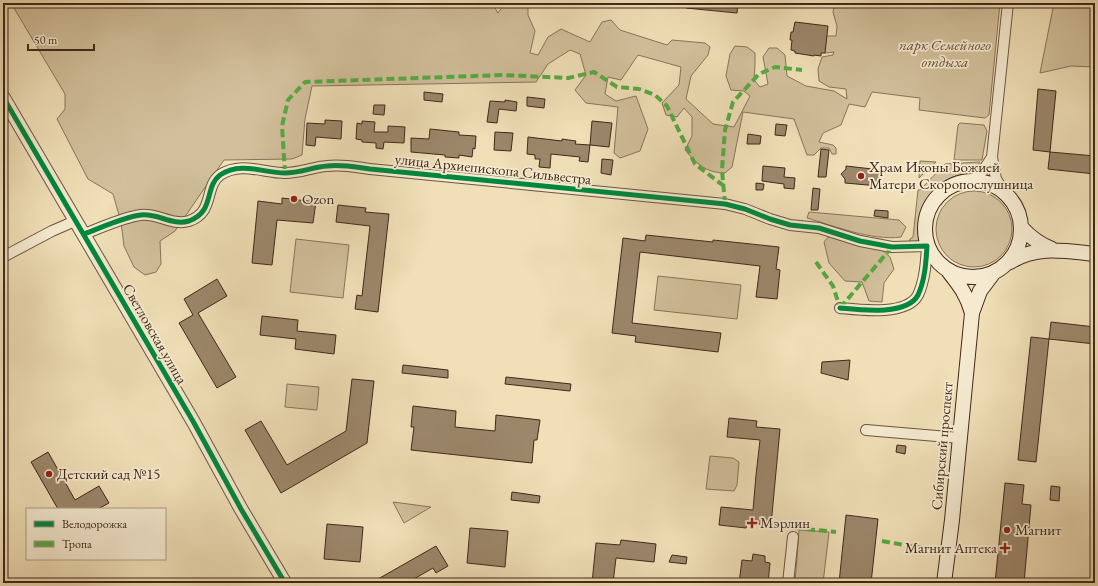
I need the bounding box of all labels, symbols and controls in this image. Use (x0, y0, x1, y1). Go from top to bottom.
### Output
scale bar (28, 26, 94, 52)
text: 50 m (34, 32, 58, 48)
park label: парк Семейного отдыха (899, 35, 991, 71)
street label: улица Архиепископа Сильвестра (394, 149, 592, 188)
place label: Храм Иконы Божией Матери Скоропослушница (868, 157, 1033, 193)
marker: Храм Иконы Божией Матери Скоропослушница (856, 171, 866, 181)
place label: Ozon (302, 189, 335, 208)
marker: Ozon (289, 194, 299, 204)
street label: Светловская улица (119, 280, 192, 388)
street label: Сибирский проспект (926, 381, 957, 511)
place label: Детский сад №15 (57, 464, 161, 483)
marker: Детский сад №15 (44, 469, 54, 479)
legend (26, 508, 166, 560)
place label: Мэрлин (760, 513, 810, 532)
text: Велодорожка (62, 516, 127, 532)
marker: Мэрлин (747, 518, 757, 528)
place label: Магнит (1015, 520, 1061, 539)
marker: Магнит (1002, 525, 1012, 535)
text: Тропа (62, 536, 92, 552)
place label: Магнит Аптека (905, 538, 997, 557)
marker: Магнит Аптека (1000, 543, 1010, 553)

